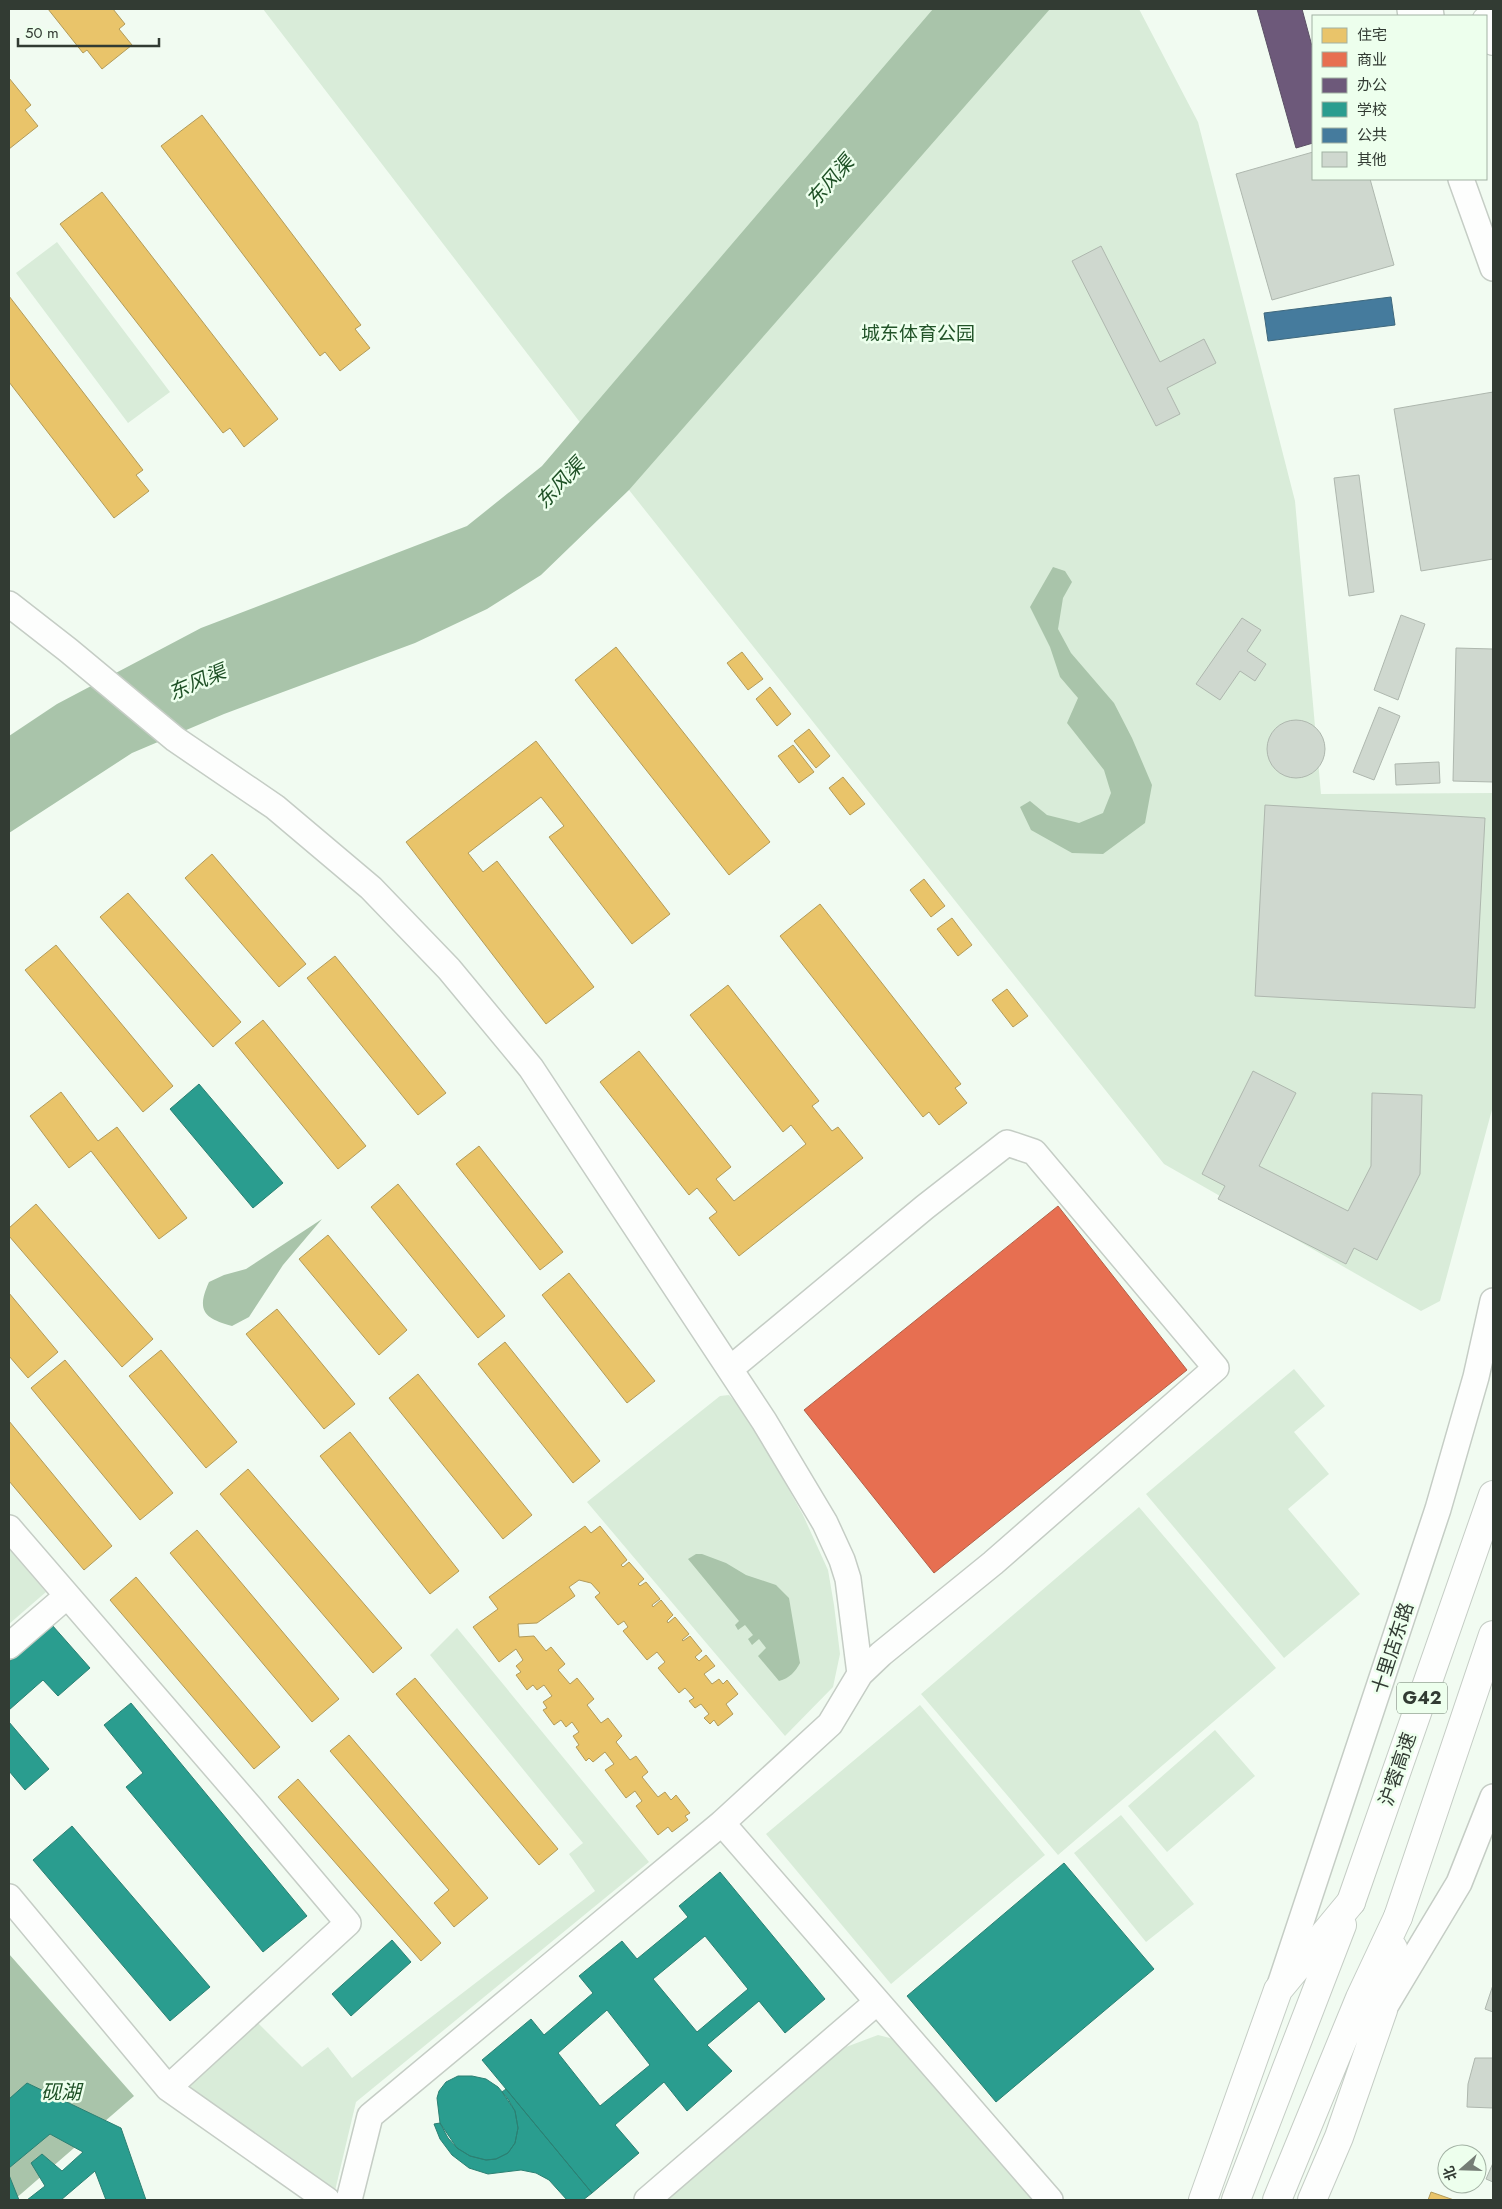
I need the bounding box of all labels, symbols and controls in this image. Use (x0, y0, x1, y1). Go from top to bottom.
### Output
scale bar (18, 15, 159, 47)
legend (1312, 15, 1487, 180)
text: 50 m (25, 22, 59, 44)
text: 住宅 (1357, 24, 1387, 46)
text: 商业 (1357, 49, 1387, 71)
text: 办公 (1357, 74, 1387, 96)
text: 学校 (1357, 99, 1387, 121)
text: 公共 (1357, 124, 1387, 146)
water label: 东风渠 (800, 147, 863, 213)
text: 其他 (1357, 149, 1387, 171)
park label: 城东体育公园 (861, 320, 975, 347)
water label: 东风渠 (529, 449, 593, 515)
water label: 东风渠 (164, 656, 233, 708)
street label: 十里店东路 (1365, 1599, 1420, 1698)
road number: G42 (1397, 1682, 1447, 1714)
street label: 沪蓉高速 (1372, 1729, 1423, 1809)
water label: 砚湖 (41, 2078, 84, 2107)
north arrow (1437, 2144, 1487, 2194)
text: 北 (1438, 2163, 1462, 2183)

